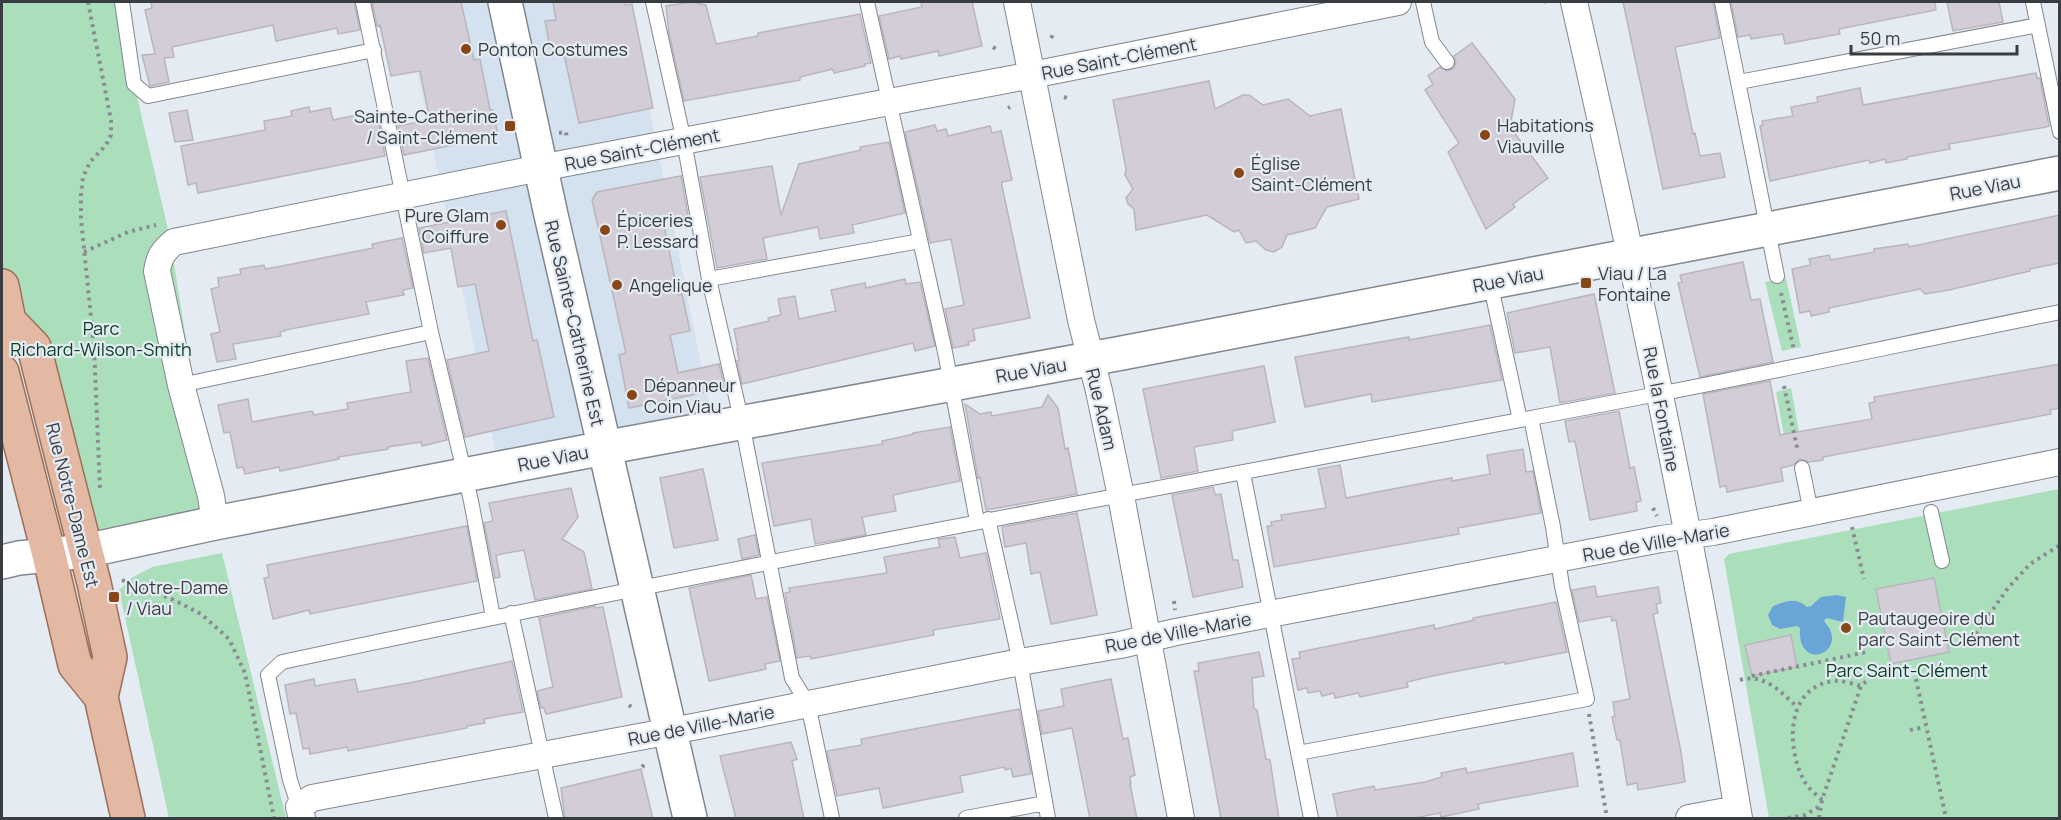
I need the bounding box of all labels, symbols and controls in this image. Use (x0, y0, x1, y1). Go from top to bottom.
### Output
scale bar (1851, 18, 2018, 56)
text: 50 m (1860, 26, 1900, 50)
street label: Rue Saint-Clément (1039, 31, 1199, 85)
place label: Ponton Costumes (478, 37, 628, 61)
marker: Ponton Costumes (459, 42, 473, 56)
place label: Sainte-Catherine / Saint-Clément (354, 104, 498, 149)
place label: Habitations Viauville (1497, 113, 1594, 158)
marker: Sainte-Catherine / Saint-Clément (503, 119, 517, 133)
street label: Rue Saint-Clément (562, 122, 722, 176)
marker: Habitations Viauville (1478, 128, 1492, 142)
place label: Église Saint-Clément (1251, 151, 1372, 196)
marker: Église Saint-Clément (1232, 166, 1246, 180)
street label: Rue Viau (1948, 168, 2022, 206)
place label: Pure Glam Coiffure (405, 203, 489, 248)
place label: Épiceries P. Lessard (617, 208, 699, 253)
marker: Pure Glam Coiffure (494, 218, 508, 232)
street label: Rue Sainte-Catherine Est (540, 218, 610, 428)
marker: Épiceries P. Lessard (598, 223, 612, 237)
street label: Rue Viau (1471, 260, 1545, 298)
place label: Viau / La Fontaine (1598, 261, 1671, 306)
place label: Angelique (629, 273, 713, 297)
marker: Viau / La Fontaine (1579, 276, 1593, 290)
marker: Angelique (610, 278, 624, 292)
park label: Parc Richard-Wilson-Smith (10, 316, 192, 361)
street label: Rue la Fontaine (1638, 345, 1686, 473)
street label: Rue Viau (994, 352, 1068, 388)
street label: Rue Adam (1081, 366, 1123, 452)
place label: Dépanneur Coin Viau (644, 373, 737, 418)
marker: Dépanneur Coin Viau (625, 388, 639, 402)
street label: Rue Notre-Dame Est (41, 420, 105, 590)
street label: Rue Viau (516, 439, 590, 477)
street label: Rue de Ville-Marie (1581, 517, 1731, 567)
place label: Notre-Dame / Viau (126, 575, 228, 620)
marker: Notre-Dame / Viau (107, 590, 121, 604)
street label: Rue de Ville-Marie (1103, 606, 1253, 658)
place label: Pautaugeoire du parc Saint-Clément (1858, 606, 2020, 651)
marker: Pautaugeoire du parc Saint-Clément (1839, 621, 1853, 635)
park label: Parc Saint-Clément (1826, 658, 1988, 682)
street label: Rue de Ville-Marie (626, 699, 776, 751)

